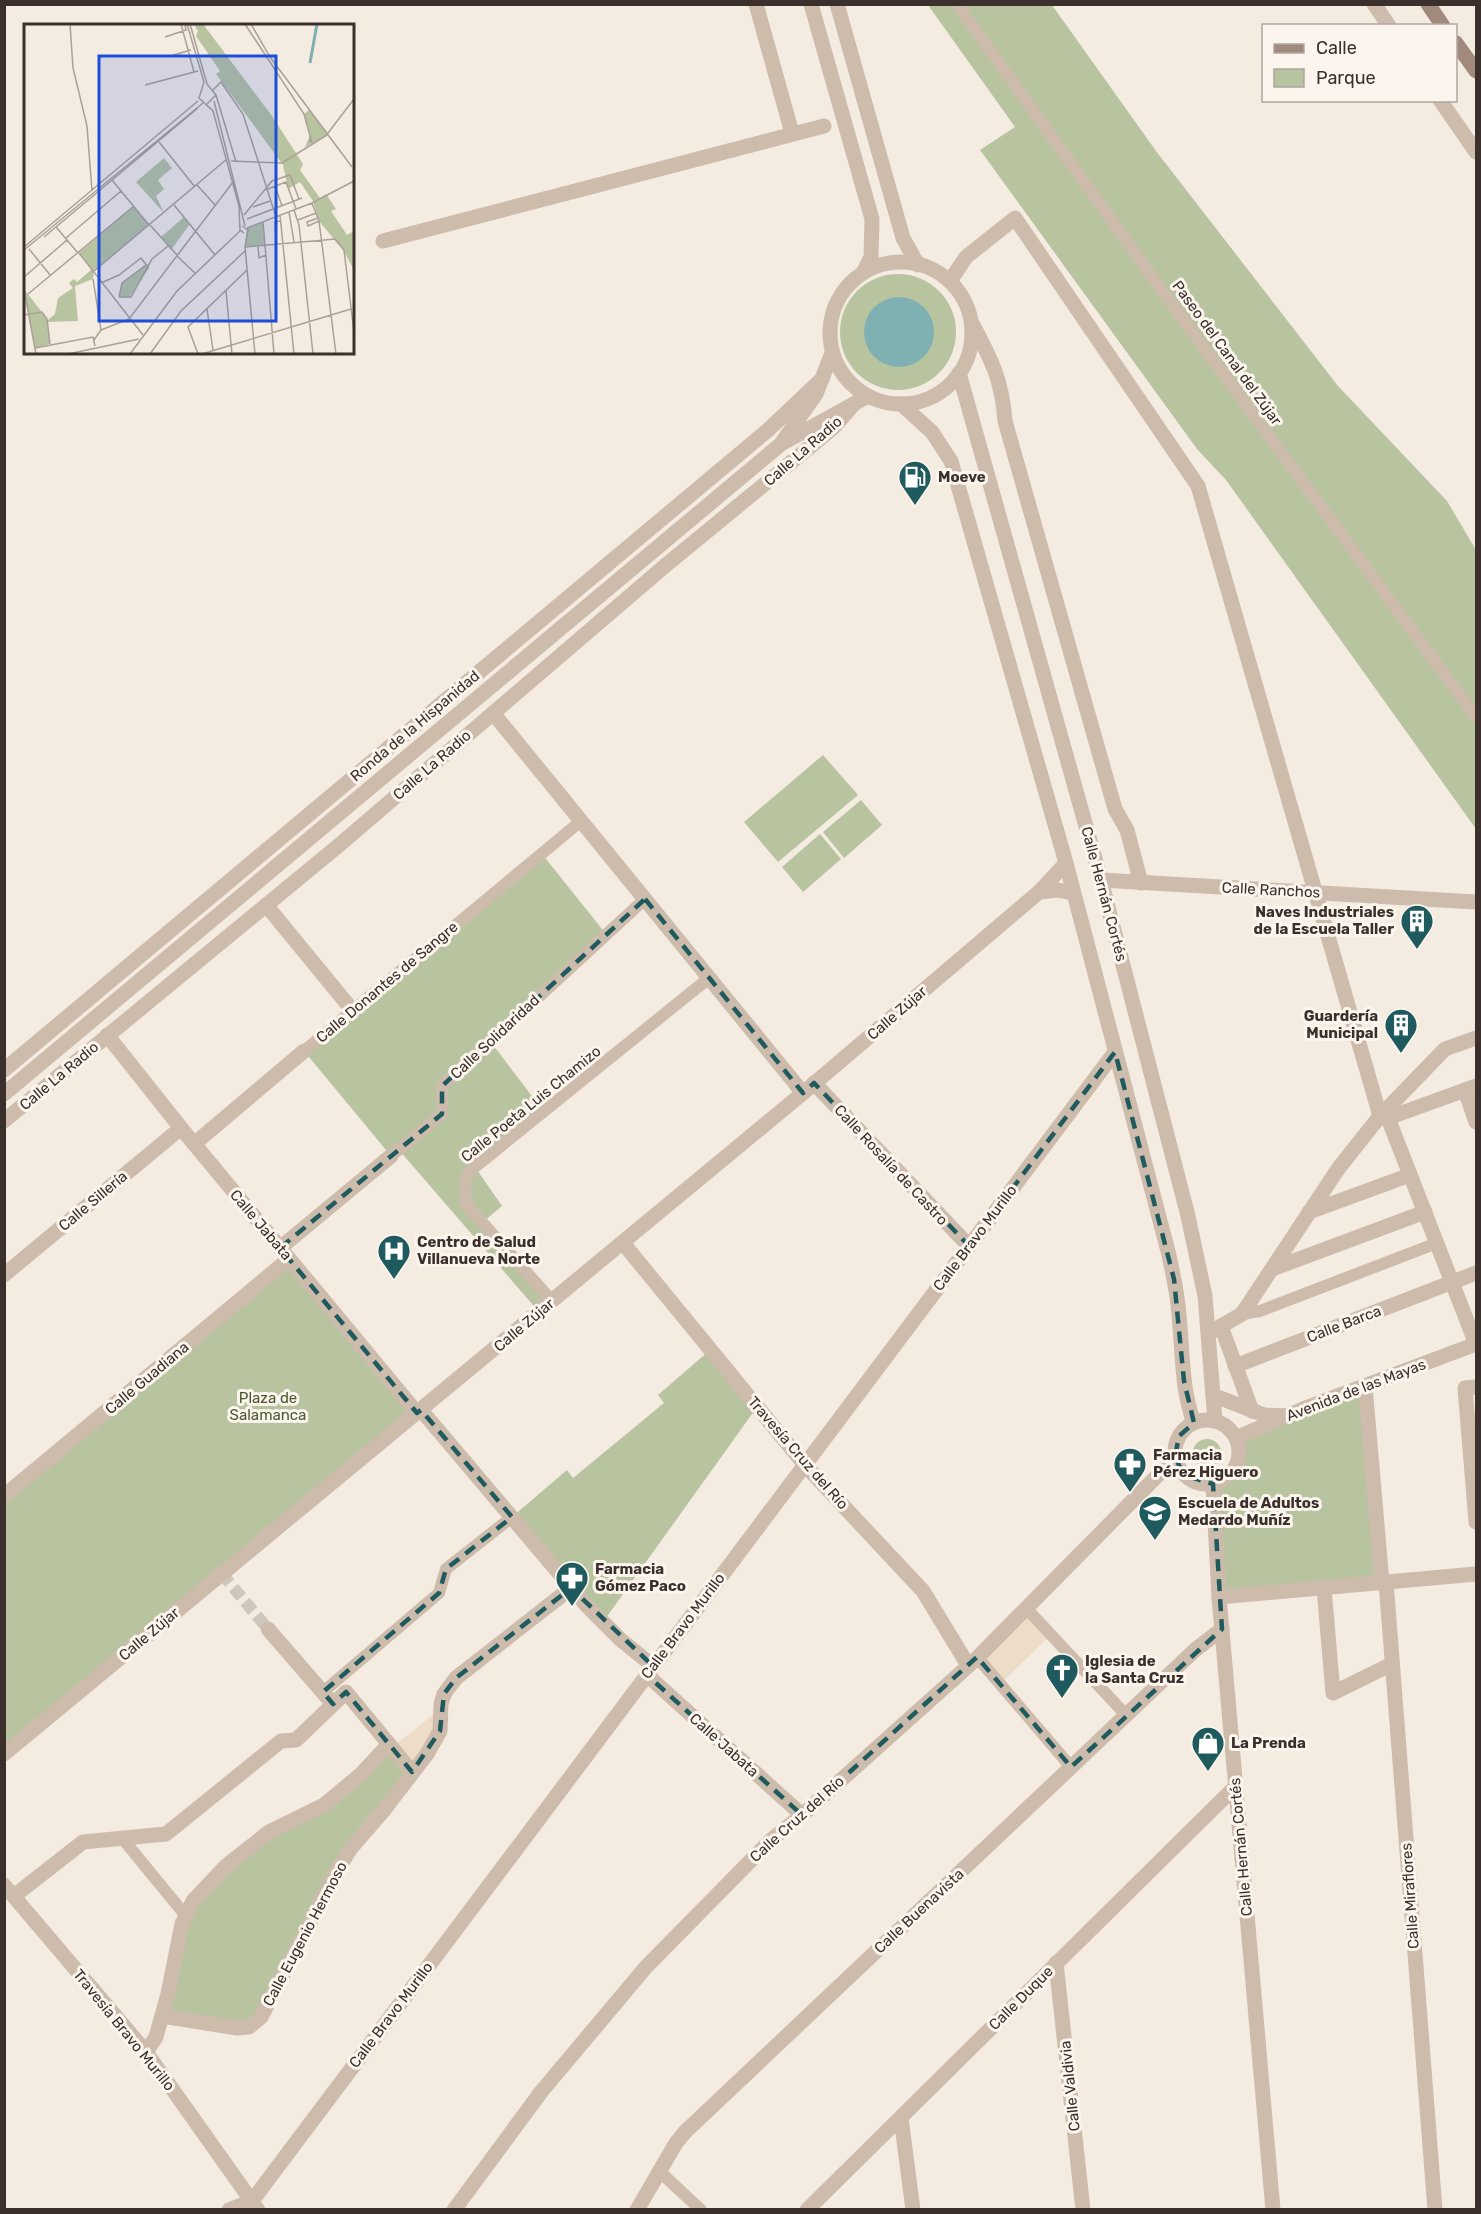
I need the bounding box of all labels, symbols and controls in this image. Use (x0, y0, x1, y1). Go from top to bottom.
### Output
inset map (24, 24, 354, 354)
legend (1262, 24, 1457, 102)
text: Calle (1316, 37, 1357, 59)
text: Parque (1316, 67, 1376, 89)
street label: Paseo del Canal del Zújar (1169, 277, 1286, 429)
street label: Calle La Radio (760, 412, 846, 490)
fuel station icon: Moeve (897, 459, 933, 506)
place label: Moeve (938, 468, 986, 486)
street label: Ronda de la Hispanidad (347, 667, 483, 785)
street label: Calle La Radio (389, 726, 475, 804)
street label: Calle Hernán Cortés (1077, 825, 1131, 964)
street label: Calle Ranchos (1221, 878, 1321, 902)
place label: Naves Industriales de la Escuela Taller (1254, 903, 1394, 938)
building icon: Naves Industriales de la Escuela Taller (1399, 903, 1435, 950)
street label: Calle Donantes de Sangre (313, 918, 461, 1046)
street label: Calle Zújar (863, 982, 931, 1044)
street label: Calle Solidaridad (447, 991, 543, 1083)
place label: Guardería Municipal (1304, 1007, 1378, 1042)
building icon: Guardería Municipal (1383, 1007, 1419, 1054)
street label: Calle La Radio (16, 1038, 102, 1114)
street label: Calle Poeta Luis Chamizo (457, 1042, 605, 1166)
street label: Calle Rosalía de Castro (831, 1101, 951, 1229)
street label: Calle Sillería (55, 1167, 131, 1235)
street label: Calle Bravo Murillo (929, 1182, 1021, 1294)
street label: Calle Jabata (226, 1186, 296, 1264)
hospital icon: Centro de Salud Villanueva Norte (376, 1233, 412, 1280)
place label: Centro de Salud Villanueva Norte (417, 1233, 540, 1268)
street label: Calle Zújar (490, 1294, 558, 1355)
street label: Calle Barca (1304, 1302, 1384, 1346)
street label: Calle Guadiana (102, 1338, 192, 1418)
street label: Avenida de las Mayas (1284, 1355, 1429, 1425)
park label: Plaza de Salamanca (230, 1389, 306, 1424)
street label: Travesía Cruz del Río (744, 1393, 852, 1513)
pharmacy icon: Farmacia Pérez Higuero (1112, 1446, 1148, 1493)
place label: Farmacia Pérez Higuero (1153, 1446, 1258, 1481)
school or university icon: Escuela de Adultos Medardo Muñíz (1137, 1494, 1173, 1541)
place label: Escuela de Adultos Medardo Muñíz (1178, 1494, 1319, 1529)
pharmacy icon: Farmacia Gómez Paco (554, 1560, 590, 1607)
place label: Farmacia Gómez Paco (595, 1560, 686, 1595)
street label: Calle Bravo Murillo (637, 1570, 729, 1682)
street label: Calle Zújar (115, 1603, 183, 1664)
church icon: Iglesia de la Santa Cruz (1044, 1652, 1080, 1699)
place label: Iglesia de la Santa Cruz (1085, 1652, 1184, 1687)
street label: Calle Jabata (686, 1709, 762, 1781)
shop icon: La Prenda (1190, 1725, 1226, 1772)
place label: La Prenda (1231, 1734, 1306, 1752)
street label: Calle Cruz del Río (746, 1772, 848, 1866)
street label: Calle Hernán Cortés (1226, 1777, 1256, 1917)
street label: Calle Miraflores (1397, 1842, 1423, 1950)
street label: Calle Eugenio Hermoso (259, 1859, 351, 2009)
street label: Calle Buenavista (870, 1865, 968, 1957)
street label: Calle Bravo Murillo (345, 1959, 437, 2071)
street label: Calle Duque (985, 1962, 1057, 2034)
street label: Travesía Bravo Murillo (69, 1966, 179, 2094)
street label: Calle Valdivia (1056, 2040, 1084, 2132)

